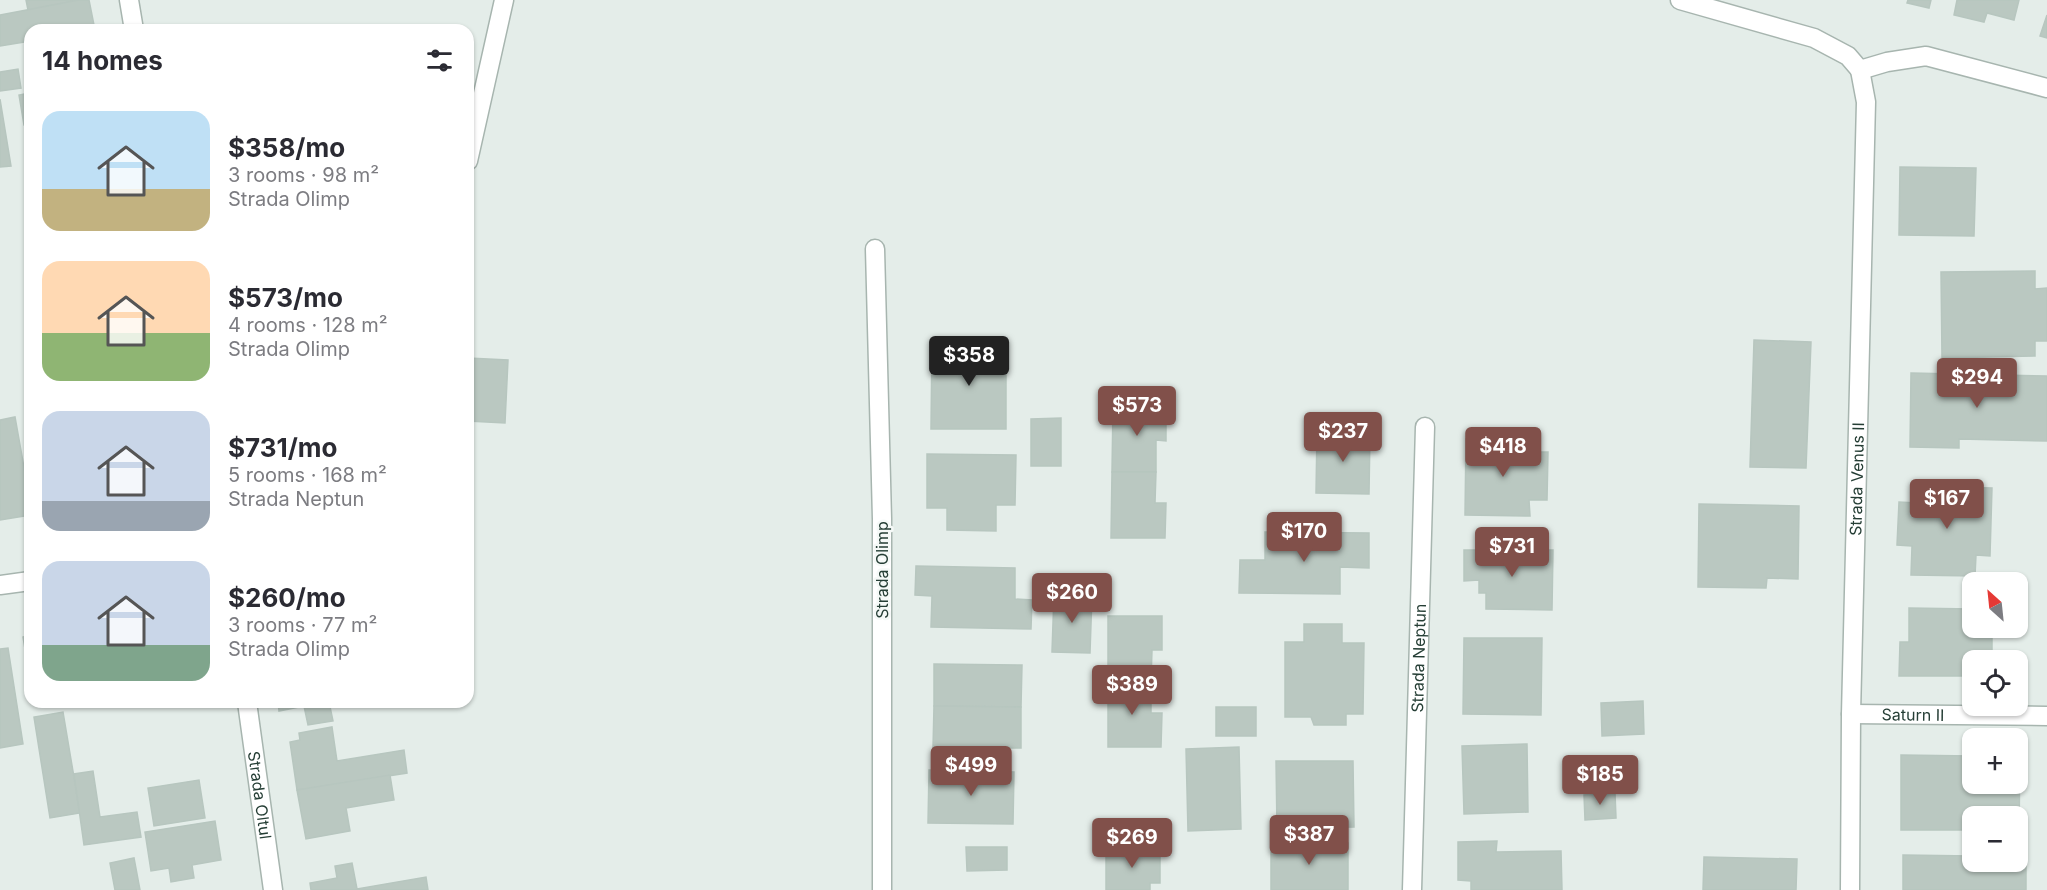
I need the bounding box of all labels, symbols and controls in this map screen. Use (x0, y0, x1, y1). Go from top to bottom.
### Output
icon: filters (423, 44, 456, 77)
text: 14 homes (42, 45, 163, 76)
text: $358/mo (228, 132, 345, 163)
icon: home (90, 135, 162, 207)
text: 3 rooms · 98 m² (228, 163, 379, 187)
text: Strada Olimp (228, 187, 350, 211)
text: $573/mo (228, 282, 343, 313)
icon: home (90, 285, 162, 357)
text: 4 rooms · 128 m² (228, 313, 388, 337)
pin: $358 (933, 336, 1005, 387)
text: Strada Olimp (228, 337, 350, 361)
text: $358 (943, 343, 995, 367)
pin: $294 (1941, 358, 2013, 409)
text: $294 (1951, 365, 2003, 389)
pin: $573 (1101, 386, 1173, 437)
text: $573 (1112, 393, 1162, 417)
pin: $237 (1307, 412, 1379, 463)
text: $237 (1318, 419, 1368, 443)
street label: Strada Venus II (1845, 422, 1868, 536)
pin: $418 (1467, 427, 1539, 478)
text: $731/mo (228, 432, 337, 463)
text: $418 (1479, 434, 1527, 458)
icon: home (90, 435, 162, 507)
text: 5 rooms · 168 m² (228, 463, 387, 487)
pin: $167 (1911, 479, 1983, 530)
text: $167 (1924, 486, 1970, 510)
text: Strada Neptun (228, 487, 364, 511)
pin: $170 (1268, 512, 1340, 563)
text: $170 (1281, 519, 1327, 543)
street label: Strada Olimp (872, 521, 892, 619)
pin: $731 (1476, 527, 1548, 578)
text: $731 (1489, 534, 1535, 558)
north arrow (1962, 572, 2028, 638)
map controls (1962, 572, 2028, 872)
pin: $260 (1036, 573, 1108, 624)
text: $260 (1046, 580, 1098, 604)
text: $260/mo (228, 582, 346, 613)
icon: home (90, 585, 162, 657)
street label: Strada Neptun (1407, 603, 1430, 713)
text: 3 rooms · 77 m² (228, 613, 377, 637)
text: Strada Olimp (228, 637, 350, 661)
button: locate (1962, 650, 2028, 716)
pin: $389 (1096, 665, 1168, 716)
text: $389 (1106, 672, 1158, 696)
street label: Saturn II (1882, 704, 1944, 725)
button: + (1962, 728, 2028, 794)
pin: $499 (935, 746, 1007, 797)
street label: Strada Oltul (244, 750, 276, 840)
text: $499 (945, 753, 997, 777)
pin: $185 (1564, 755, 1636, 806)
text: $185 (1576, 762, 1624, 786)
button: − (1962, 806, 2028, 872)
pin: $387 (1273, 815, 1345, 866)
pin: $269 (1096, 818, 1168, 869)
text: $387 (1284, 822, 1334, 846)
text: $269 (1106, 825, 1158, 849)

